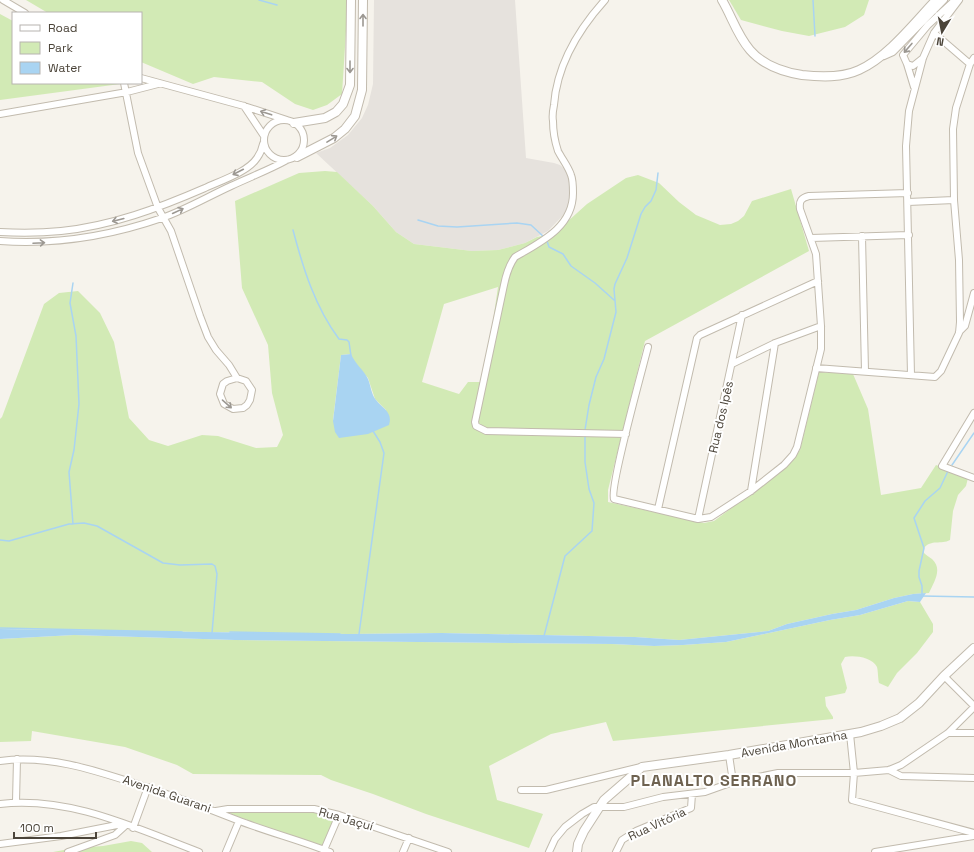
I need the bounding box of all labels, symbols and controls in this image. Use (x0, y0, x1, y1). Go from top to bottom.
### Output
legend (12, 12, 142, 84)
north arrow (922, 12, 962, 52)
one-way arrow (359, 14, 367, 27)
text: Road (48, 20, 77, 36)
text: N (935, 34, 945, 49)
text: Park (48, 40, 73, 56)
one-way arrow (904, 43, 913, 54)
text: Water (48, 60, 82, 76)
one-way arrow (346, 60, 354, 73)
one-way arrow (260, 109, 272, 117)
one-way arrow (326, 135, 337, 143)
one-way arrow (233, 169, 245, 176)
one-way arrow (172, 207, 184, 214)
one-way arrow (112, 217, 125, 224)
one-way arrow (32, 239, 45, 246)
street label: Rua dos Ipês (705, 379, 737, 455)
one-way arrow (222, 400, 232, 409)
street label: Avenida Montanha (740, 727, 848, 761)
district label: PLANALTO SERRANO (631, 770, 797, 791)
street label: Avenida Guarani (121, 771, 213, 817)
street label: Rua Jaçuí (317, 804, 375, 834)
street label: Rua Vitória (625, 804, 689, 844)
scale bar (14, 814, 96, 840)
text: 100 m (20, 820, 54, 836)

